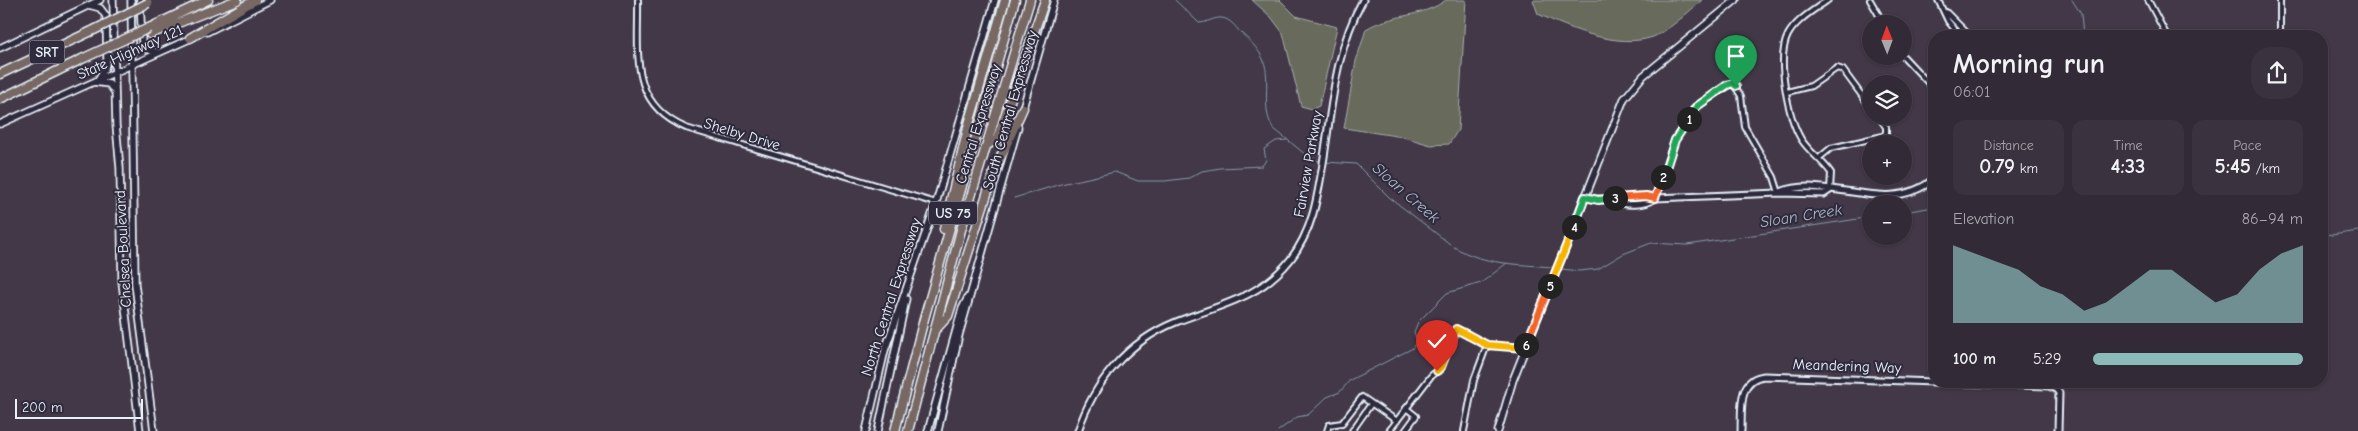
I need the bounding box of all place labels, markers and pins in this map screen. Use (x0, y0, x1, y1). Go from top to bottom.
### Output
pin (1715, 35, 1757, 86)
pin: 1 (1676, 106, 1702, 132)
pin: 2 (1650, 164, 1676, 190)
pin: 3 (1602, 186, 1628, 210)
pin: 4 (1562, 214, 1586, 240)
pin: 5 (1538, 274, 1562, 298)
pin (1416, 320, 1458, 371)
pin: 6 (1514, 332, 1538, 358)

